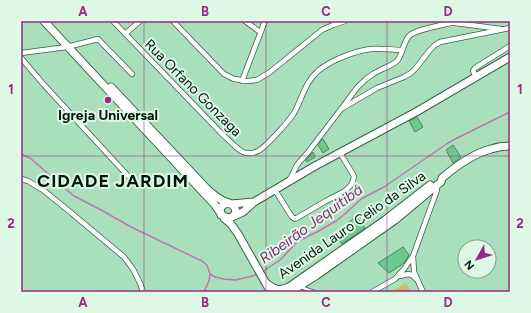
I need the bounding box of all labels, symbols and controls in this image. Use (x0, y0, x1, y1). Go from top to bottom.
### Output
text: A (78, 4, 88, 19)
text: B (201, 4, 209, 19)
text: C (321, 4, 331, 19)
text: D (443, 4, 453, 19)
street label: Rua Orfano Gonzaga (141, 36, 245, 140)
text: 1 (8, 82, 14, 97)
text: 1 (517, 82, 523, 97)
marker: Igreja Universal (103, 95, 113, 105)
place label: Igreja Universal (58, 107, 158, 124)
street label: Avenida Lauro Celio da Silva (275, 168, 429, 282)
district label: CIDADE JARDIM (37, 170, 189, 192)
water label: Ribeirão Jequitibá (256, 180, 366, 268)
text: 2 (7, 216, 15, 231)
text: 2 (516, 216, 524, 231)
north arrow (457, 239, 497, 279)
text: N (462, 258, 477, 272)
text: A (78, 295, 88, 310)
text: B (201, 295, 209, 310)
text: C (321, 295, 331, 310)
text: D (443, 295, 453, 310)

